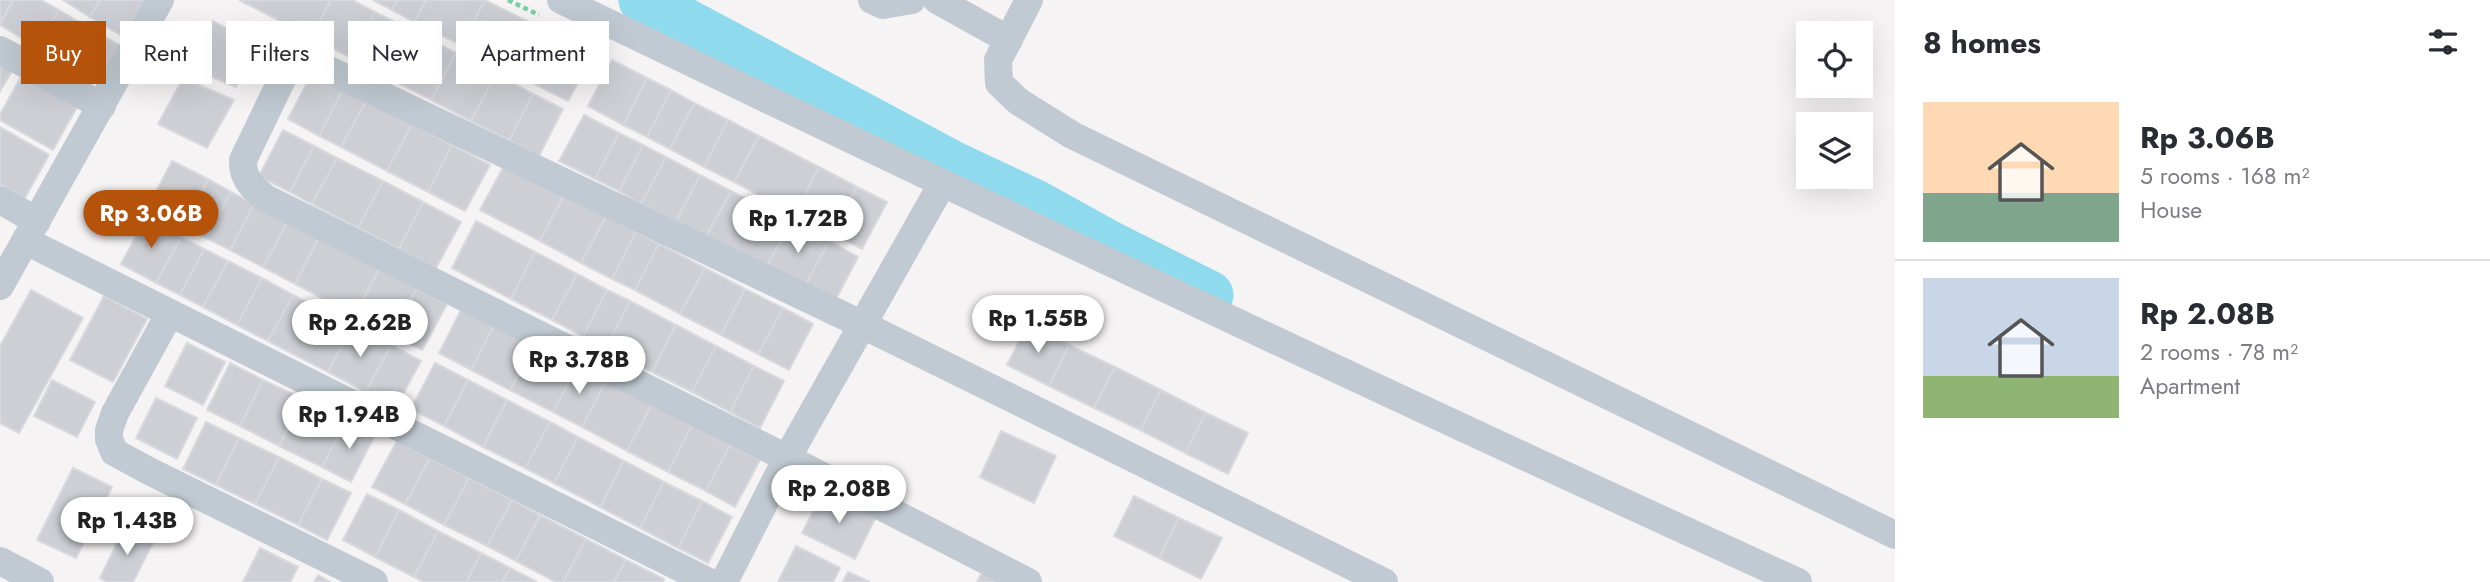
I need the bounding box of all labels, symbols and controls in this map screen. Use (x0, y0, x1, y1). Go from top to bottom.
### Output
chip: Buy (21, 21, 106, 84)
chip: Rent (120, 21, 212, 84)
chip: Filters (226, 21, 334, 84)
chip: New (348, 21, 442, 84)
chip: Apartment (456, 21, 609, 84)
map controls (1796, 21, 1873, 189)
button: locate (1796, 21, 1873, 98)
text: 8 homes (1923, 21, 2041, 64)
icon: filters (2424, 23, 2462, 61)
button: layers (1796, 112, 1873, 189)
text: Rp 3.06B (2140, 116, 2275, 159)
icon: home (1979, 130, 2063, 214)
text: 5 rooms · 168 m² (2140, 159, 2309, 193)
pin: Rp 3.06B (79, 190, 223, 250)
text: House (2140, 193, 2202, 227)
text: Rp 3.06B (99, 196, 203, 230)
pin: Rp 1.72B (726, 196, 870, 255)
text: Rp 1.72B (748, 201, 848, 235)
text: Rp 2.08B (2140, 292, 2275, 335)
pin: Rp 1.55B (966, 296, 1110, 355)
pin: Rp 2.62B (288, 300, 432, 359)
text: Rp 1.55B (988, 301, 1088, 335)
text: Rp 2.62B (308, 305, 412, 339)
icon: home (1979, 306, 2063, 390)
text: 2 rooms · 78 m² (2140, 335, 2298, 369)
pin: Rp 3.78B (507, 336, 651, 396)
text: Rp 3.78B (529, 342, 629, 376)
text: Apartment (2140, 369, 2240, 403)
pin: Rp 1.94B (277, 392, 421, 451)
text: Rp 1.94B (298, 397, 400, 431)
pin: Rp 2.08B (767, 466, 911, 525)
text: Rp 2.08B (787, 471, 891, 505)
pin: Rp 1.43B (55, 498, 199, 557)
text: Rp 1.43B (77, 503, 177, 537)

